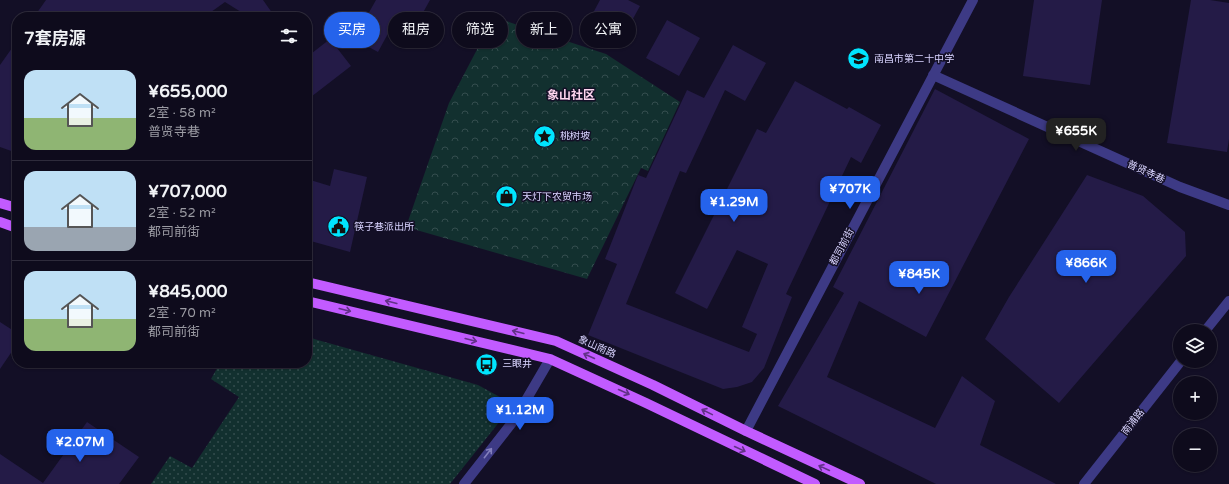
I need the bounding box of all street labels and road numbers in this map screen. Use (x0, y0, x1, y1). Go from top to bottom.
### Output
street label: 普贤寺巷 (1125, 158, 1167, 186)
street label: 都司前街 (827, 227, 857, 267)
street label: 象山南路 (576, 333, 618, 361)
street label: 南浦路 (1119, 406, 1147, 438)

